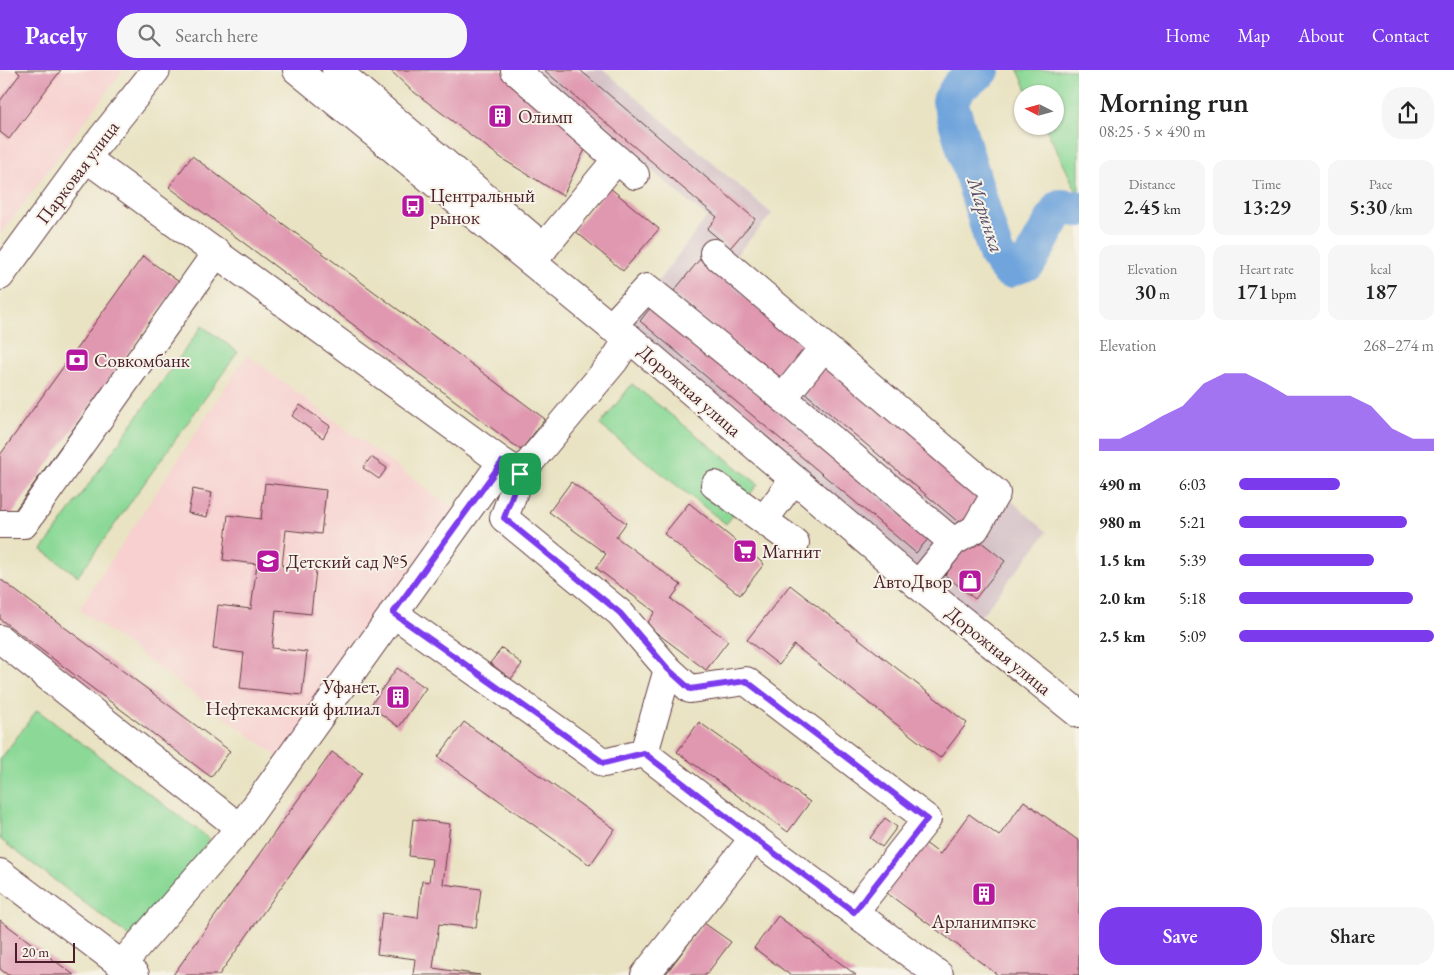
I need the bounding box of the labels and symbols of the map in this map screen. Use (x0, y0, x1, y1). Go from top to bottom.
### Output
north arrow (1014, 85, 1064, 135)
building icon: Олимп (487, 103, 513, 129)
place label: Олимп (518, 104, 573, 129)
street label: Парковая улица (30, 115, 125, 229)
water label: Маринка (961, 173, 1010, 256)
place label: Центральный рынок (430, 183, 535, 230)
bus stop icon: Центральный рынок (400, 193, 426, 219)
street label: Дорожная улица (633, 339, 747, 442)
bank icon: Совкомбанк (64, 347, 90, 373)
place label: Совкомбанк (94, 348, 190, 373)
pin (499, 453, 541, 495)
supermarket icon: Магнит (732, 538, 758, 564)
place label: Магнит (762, 539, 821, 564)
school or university icon: Детский сад №5 (255, 548, 281, 574)
place label: Детский сад №5 (286, 549, 408, 574)
shop icon: АвтоДвор (957, 568, 983, 594)
place label: АвтоДвор (872, 569, 952, 594)
street label: Дорожная улица (941, 600, 1057, 701)
place label: Уфанет, Нефтекамский филиал (205, 674, 380, 721)
building icon: Уфанет, Нефтекамский филиал (385, 684, 411, 710)
building icon: Арланимпэкс (971, 881, 997, 907)
place label: Арланимпэкс (931, 909, 1037, 934)
scale bar (15, 940, 75, 963)

